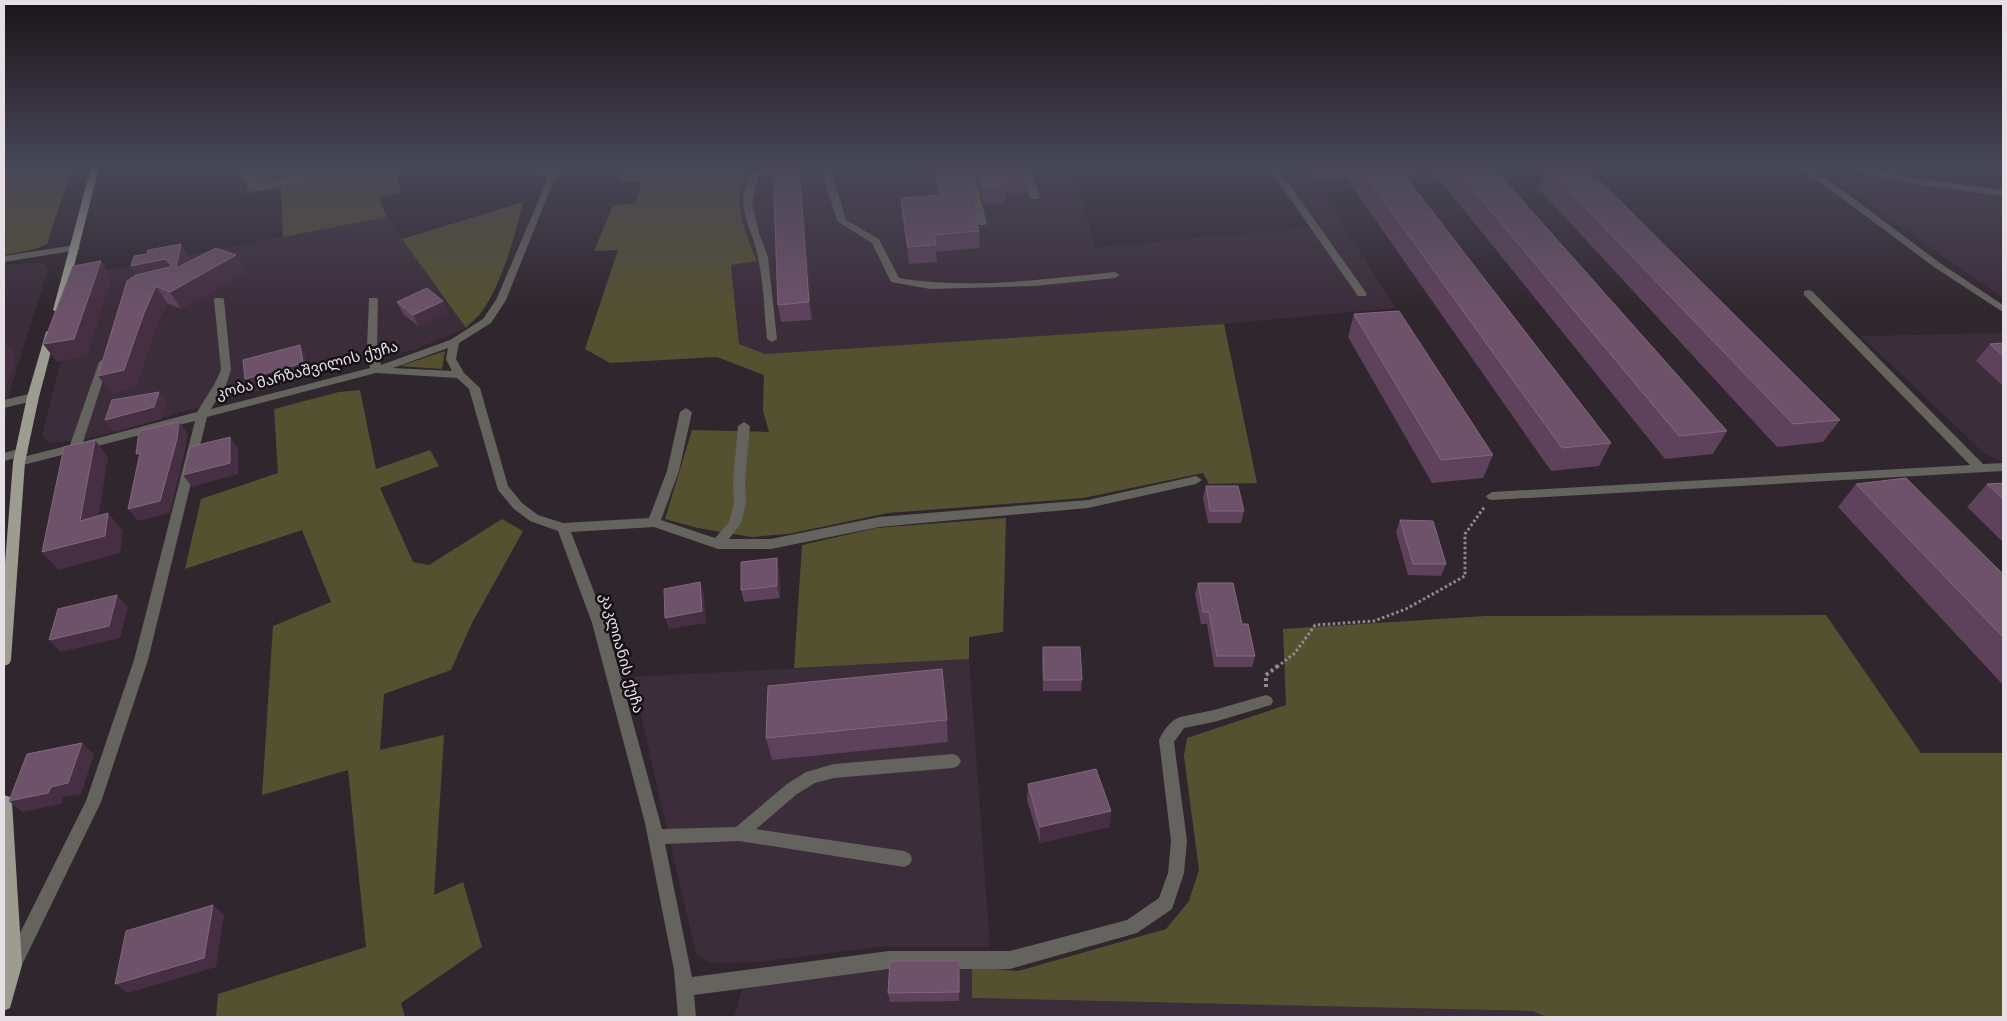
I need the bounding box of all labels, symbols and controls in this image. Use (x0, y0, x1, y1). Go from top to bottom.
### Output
street label: კობა მარზაშვილის ქუჩა (214, 336, 400, 403)
street label: კაკლიანის ქუჩა (596, 591, 649, 715)

